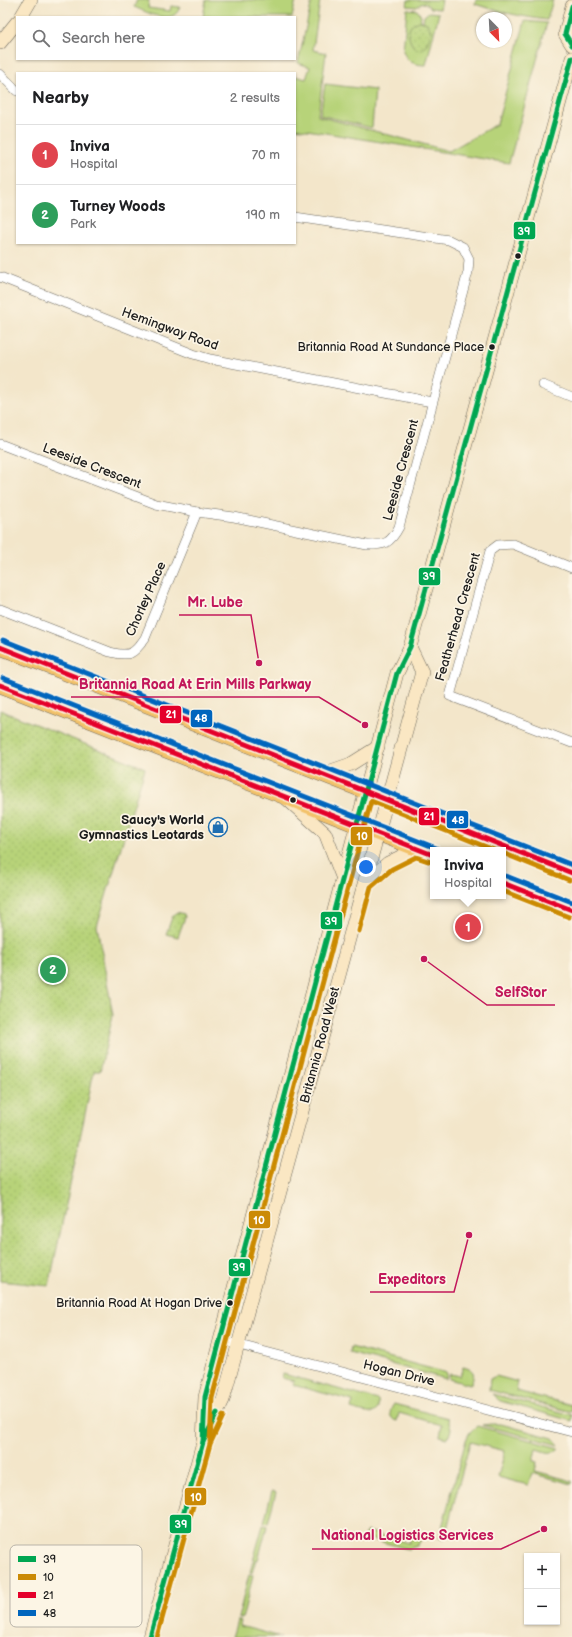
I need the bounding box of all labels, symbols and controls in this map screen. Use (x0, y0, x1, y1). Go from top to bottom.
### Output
north arrow (476, 12, 512, 48)
search box (16, 16, 296, 60)
icon: search (30, 27, 52, 49)
text: Search here (62, 29, 145, 48)
text: Nearby (32, 88, 89, 108)
text: 2 results (230, 90, 280, 106)
text: Inviva (70, 137, 110, 156)
text: 1 (42, 147, 48, 163)
text: 70 m (252, 147, 280, 163)
text: Hospital (70, 156, 118, 172)
text: Turney Woods (70, 197, 165, 216)
text: 2 (41, 207, 49, 223)
text: 190 m (246, 207, 280, 223)
text: Park (70, 216, 96, 232)
line badge: 39 (513, 221, 536, 240)
text: 39 (518, 225, 530, 238)
unlabelled marker (513, 251, 523, 261)
street label: Hemingway Road (119, 304, 221, 354)
place label: Britannia Road At Sundance Place (298, 340, 484, 355)
marker: Britannia Road At Sundance Place (487, 342, 497, 352)
street label: Leeside Crescent (380, 417, 422, 523)
street label: Leeside Crescent (40, 440, 144, 492)
street label: Featherhead Crescent (432, 551, 484, 683)
street label: Chorley Place (122, 559, 170, 639)
line badge: 39 (418, 567, 441, 586)
text: 39 (423, 570, 435, 583)
callout: Mr. Lube (179, 589, 251, 615)
text: Mr. Lube (187, 594, 243, 611)
callout: Britannia Road At Erin Mills Parkway (71, 671, 319, 697)
text: Britannia Road At Erin Mills Parkway (79, 676, 312, 693)
line badge: 21 (159, 705, 182, 724)
text: 21 (166, 708, 177, 721)
line badge: 48 (190, 709, 213, 728)
text: 48 (194, 712, 208, 725)
unlabelled marker (288, 795, 298, 805)
line badge: 21 (418, 807, 440, 826)
text: 21 (424, 810, 435, 823)
line badge: 48 (446, 810, 469, 829)
place label: Saucy's World Gymnastics Leotards (79, 812, 204, 843)
text: 48 (451, 814, 465, 827)
shop icon: Saucy's World Gymnastics Leotards (207, 816, 229, 838)
line badge: 10 (350, 826, 373, 846)
text: 10 (356, 830, 368, 843)
popup (430, 847, 506, 899)
text: Inviva (444, 856, 484, 875)
your location (356, 857, 376, 877)
text: Hospital (444, 875, 492, 891)
line badge: 39 (320, 911, 343, 930)
pin: 1 (455, 912, 481, 942)
text: 39 (325, 915, 337, 928)
pin: 2 (40, 955, 66, 985)
callout: SelfStor (487, 979, 555, 1005)
text: SelfStor (495, 984, 547, 1001)
street label: Britannia Road West (297, 985, 343, 1105)
line badge: 10 (248, 1210, 271, 1229)
text: 10 (253, 1214, 265, 1227)
line badge: 39 (228, 1258, 251, 1277)
text: 39 (233, 1261, 245, 1274)
callout: Expeditors (370, 1266, 454, 1292)
text: Expeditors (378, 1271, 446, 1288)
place label: Britannia Road At Hogan Drive (56, 1296, 222, 1311)
marker: Britannia Road At Hogan Drive (225, 1298, 235, 1308)
street label: Hogan Drive (362, 1356, 437, 1390)
line badge: 10 (184, 1487, 207, 1506)
text: 10 (190, 1491, 202, 1504)
line badge: 39 (169, 1514, 192, 1534)
text: 39 (175, 1518, 187, 1531)
callout: National Logistics Services (312, 1523, 501, 1549)
text: National Logistics Services (320, 1527, 494, 1544)
legend (10, 1545, 142, 1627)
text: 39 (43, 1553, 56, 1566)
map controls (524, 1553, 560, 1625)
button: + (524, 1553, 560, 1589)
text: 10 (43, 1571, 54, 1584)
text: 21 (43, 1589, 54, 1602)
button: − (524, 1589, 560, 1625)
text: 48 (43, 1607, 56, 1620)

